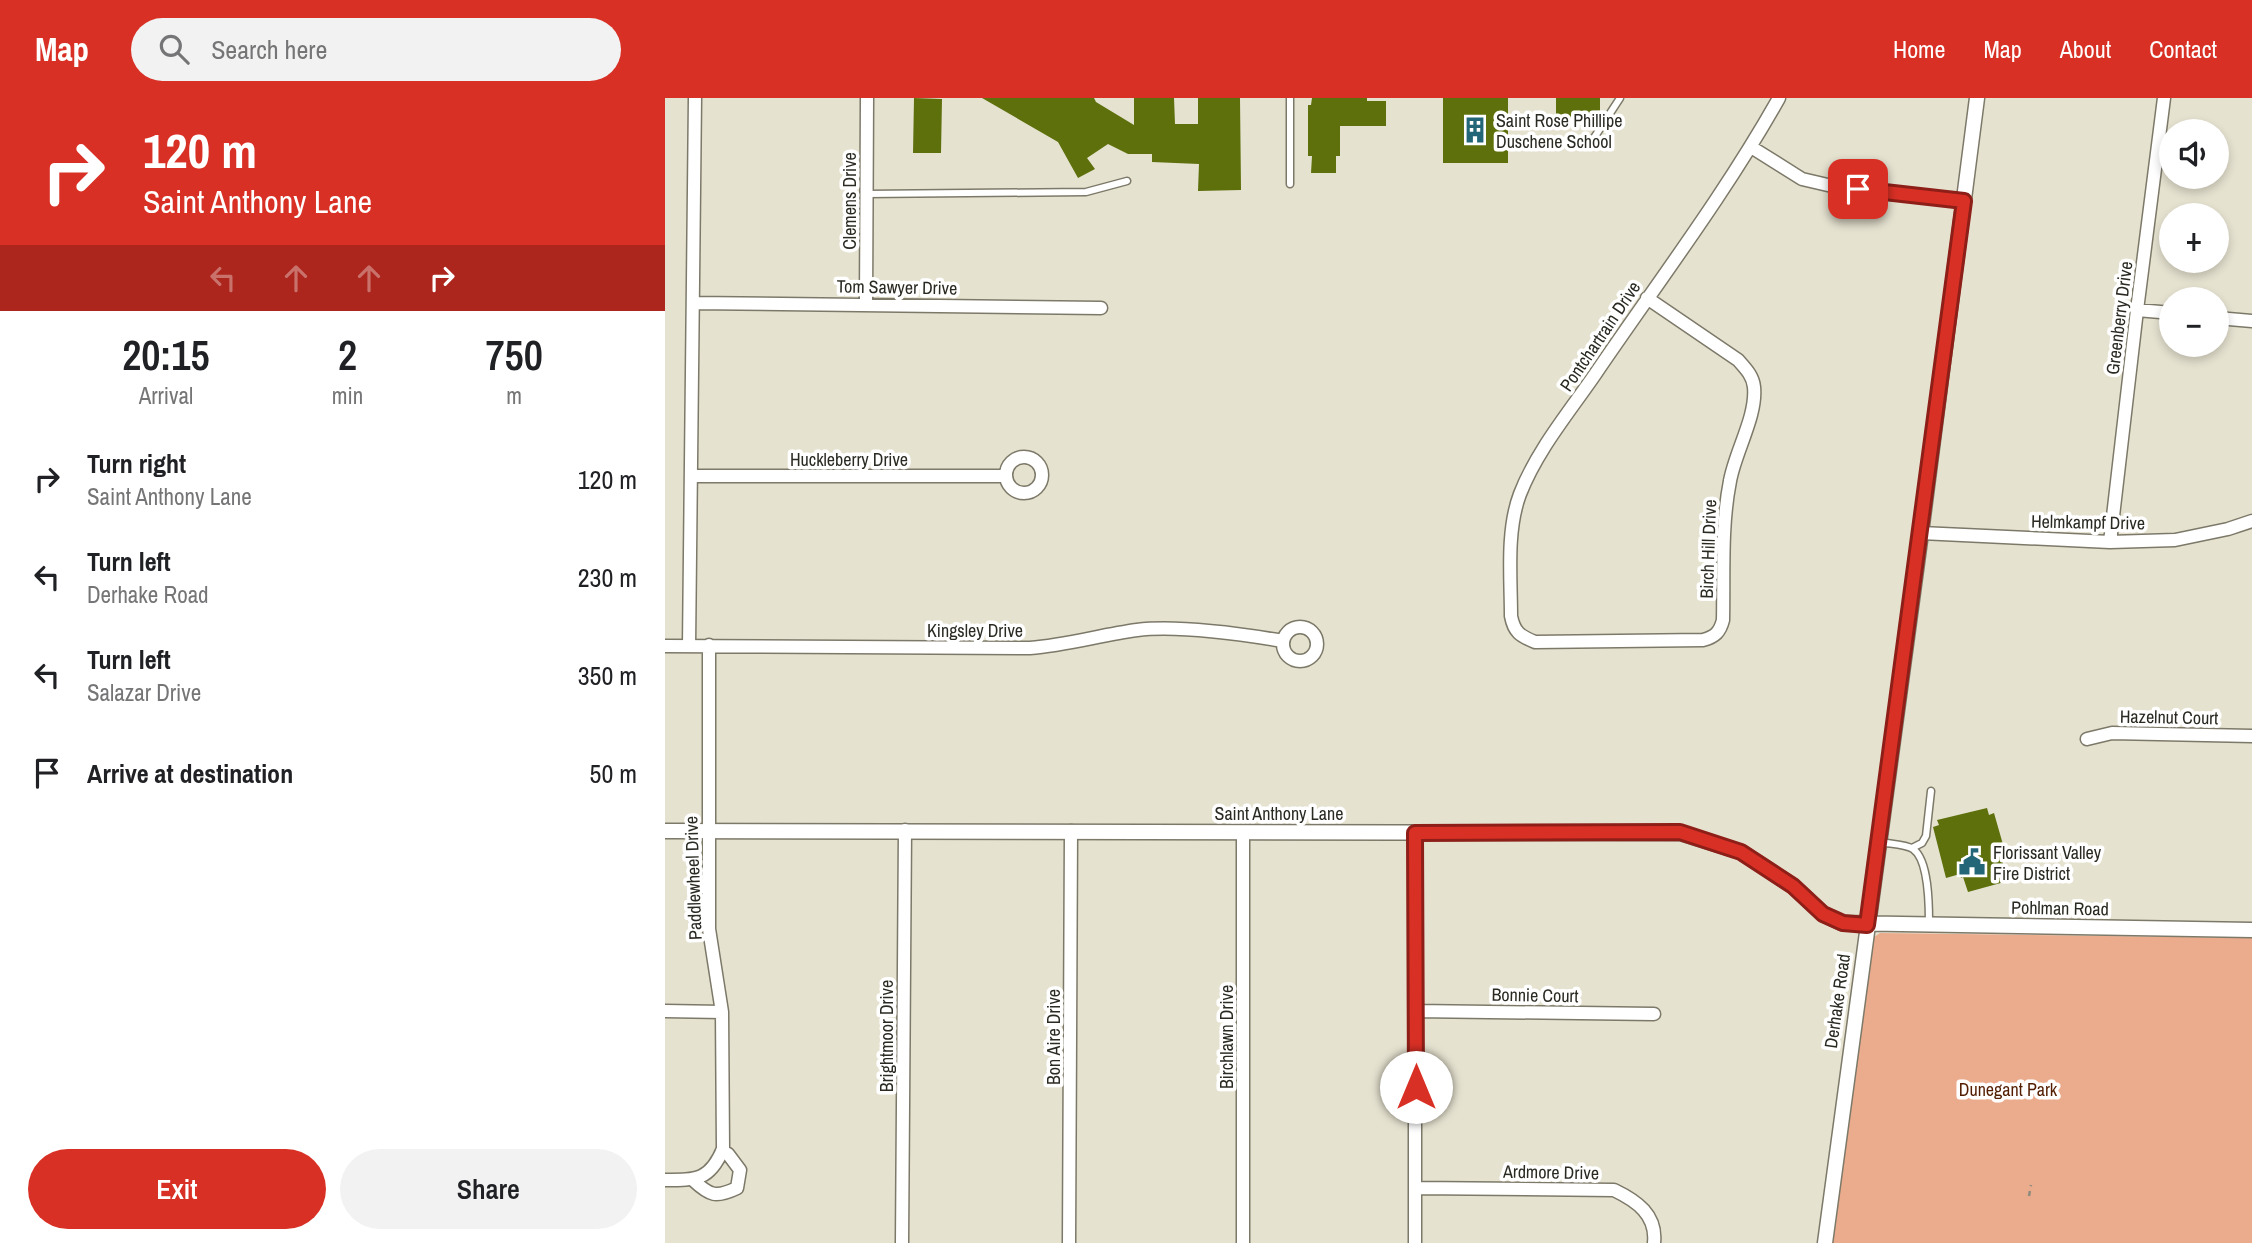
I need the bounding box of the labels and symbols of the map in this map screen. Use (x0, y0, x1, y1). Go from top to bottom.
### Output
place label: Saint Rose Phillipe Duschene School (1496, 108, 1622, 154)
building icon: Saint Rose Phillipe Duschene School (1460, 115, 1490, 145)
street label: Clemens Drive (837, 152, 862, 250)
pin (1828, 159, 1888, 219)
street label: Greenberry Drive (2100, 260, 2138, 376)
street label: Tom Sawyer Drive (837, 273, 957, 301)
street label: Pontchartrain Drive (1554, 276, 1646, 396)
street label: Huckleberry Drive (790, 447, 908, 472)
street label: Birch Hill Drive (1694, 499, 1722, 599)
street label: Helmkampf Drive (2031, 509, 2145, 535)
street label: Kingsley Drive (927, 618, 1023, 643)
street label: Hazelnut Court (2120, 704, 2218, 730)
street label: Saint Anthony Lane (1215, 801, 1343, 826)
street label: Paddlewheel Drive (678, 816, 708, 940)
place label: Florissant Valley Fire District (1993, 840, 2102, 886)
public building icon: Florissant Valley Fire District (1957, 847, 1987, 877)
street label: Pohlman Road (2011, 895, 2109, 921)
street label: Derhake Road (1818, 952, 1856, 1050)
street label: Brightmoor Drive (874, 980, 899, 1092)
street label: Bonnie Court (1491, 982, 1579, 1008)
street label: Birchlawn Drive (1214, 985, 1239, 1089)
street label: Bon Aire Drive (1041, 989, 1066, 1085)
position arrow (1379, 1050, 1453, 1124)
park label: Dunegant Park (1959, 1077, 2058, 1102)
street label: Ardmore Drive (1502, 1159, 1599, 1185)

